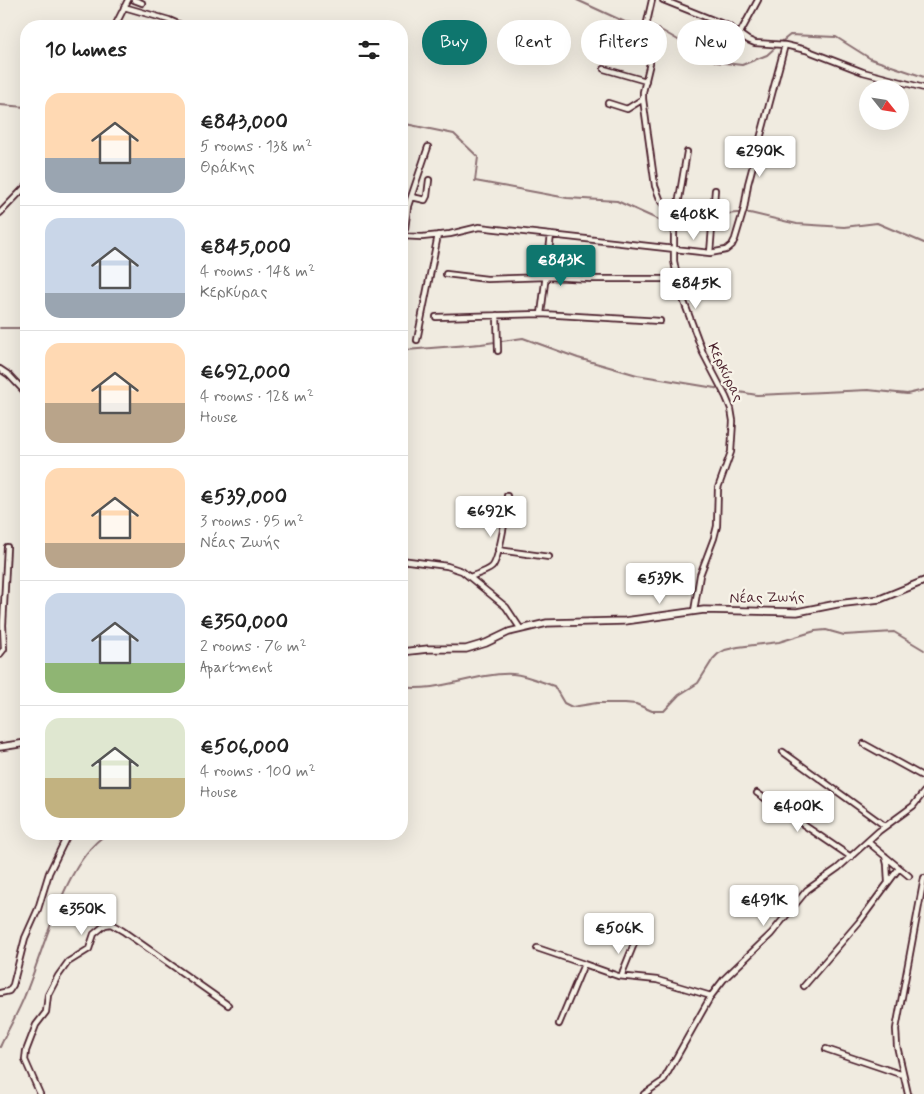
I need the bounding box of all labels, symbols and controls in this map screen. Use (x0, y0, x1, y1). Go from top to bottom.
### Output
chip: Buy (422, 20, 487, 65)
chip: Rent (497, 20, 571, 65)
chip: Filters (581, 20, 667, 65)
chip: New (677, 20, 745, 65)
text: 10 homes (45, 36, 127, 64)
icon: filters (355, 36, 383, 64)
north arrow (859, 80, 909, 130)
map controls (859, 80, 909, 130)
text: €843,000 (200, 108, 288, 136)
icon: home (85, 113, 145, 173)
text: 5 rooms · 138 m² (200, 136, 312, 157)
pin: €290K (725, 136, 795, 178)
text: €290K (736, 141, 784, 162)
text: Θράκης (200, 157, 255, 178)
pin: €408K (659, 198, 729, 241)
text: €408K (670, 204, 718, 225)
text: €845,000 (200, 233, 291, 261)
icon: home (85, 238, 145, 298)
pin: €843K (526, 244, 596, 287)
text: €843K (537, 250, 585, 271)
text: 4 rooms · 148 m² (200, 261, 315, 282)
pin: €845K (661, 268, 731, 310)
text: €845K (671, 273, 721, 294)
text: Κερκύρας (200, 282, 267, 303)
street label: Κερκύρας (702, 340, 748, 406)
text: €692,000 (200, 358, 291, 386)
icon: home (85, 363, 145, 423)
text: 4 rooms · 128 m² (200, 386, 314, 407)
text: House (200, 407, 238, 428)
text: €539,000 (200, 483, 287, 511)
icon: home (85, 488, 145, 548)
pin: €692K (456, 496, 526, 538)
text: €692K (466, 501, 516, 522)
text: 3 rooms · 95 m² (200, 511, 304, 532)
text: Νέας Ζωής (200, 532, 280, 553)
pin: €539K (625, 562, 695, 605)
text: €539K (637, 568, 683, 589)
street label: Νέας Ζωής (729, 587, 805, 609)
text: €350,000 (200, 608, 288, 636)
icon: home (85, 613, 145, 673)
text: 2 rooms · 76 m² (200, 636, 307, 657)
text: Apartment (200, 657, 273, 678)
text: €506,000 (200, 733, 289, 761)
icon: home (85, 738, 145, 798)
text: 4 rooms · 100 m² (200, 761, 316, 782)
text: House (200, 782, 238, 803)
pin: €400K (763, 790, 833, 833)
text: €400K (773, 796, 823, 817)
pin: €491K (729, 884, 799, 927)
text: €491K (741, 890, 787, 911)
pin: €350K (47, 894, 117, 936)
text: €350K (58, 899, 106, 920)
pin: €506K (584, 912, 654, 955)
text: €506K (595, 918, 643, 939)

